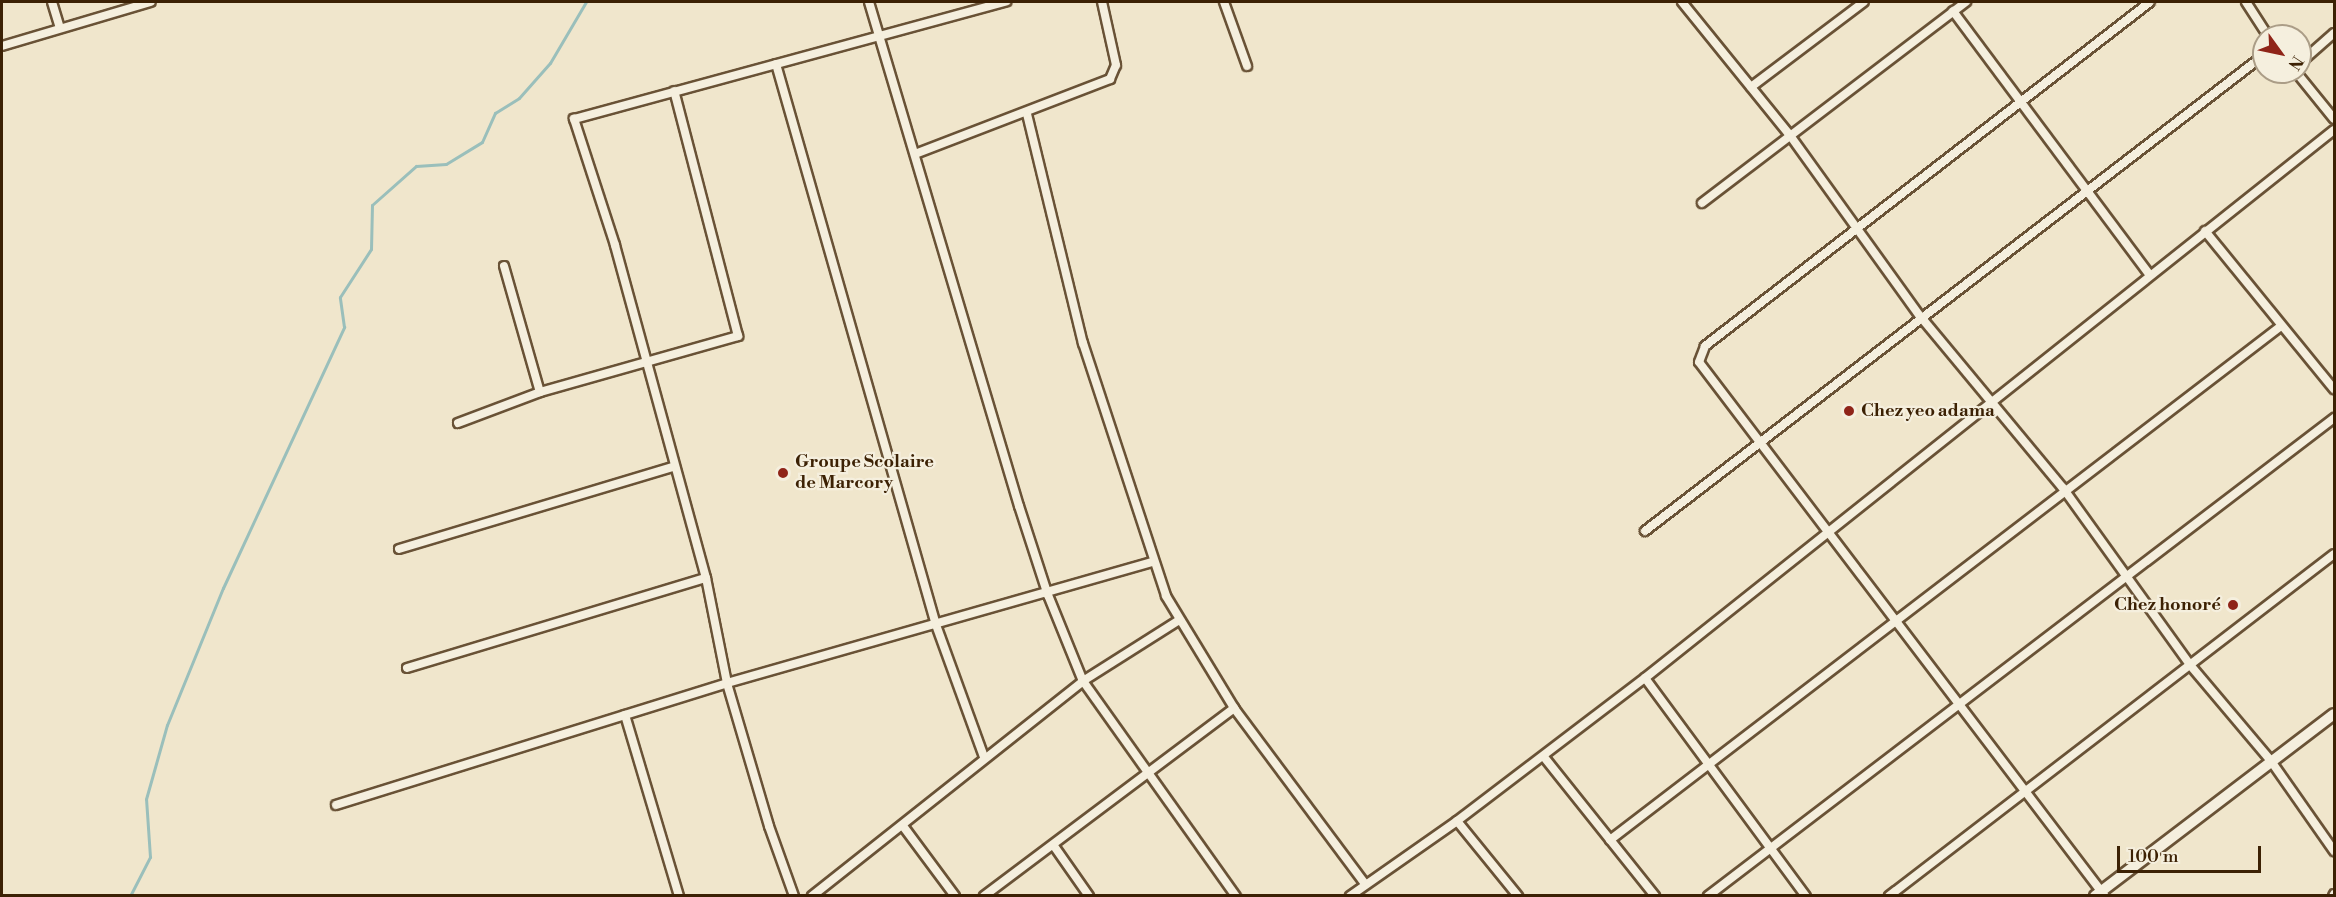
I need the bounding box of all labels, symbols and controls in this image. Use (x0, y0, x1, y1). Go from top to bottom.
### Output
north arrow (2252, 24, 2312, 84)
text: N (2284, 52, 2307, 73)
place label: Chez yeo adama (1861, 400, 1995, 422)
marker: Chez yeo adama (1842, 404, 1856, 418)
place label: Groupe Scolaire de Marcory (795, 452, 934, 494)
marker: Groupe Scolaire de Marcory (776, 466, 790, 480)
place label: Chez honoré (2114, 594, 2221, 616)
marker: Chez honoré (2226, 598, 2240, 612)
scale bar (2120, 834, 2264, 872)
text: 100 m (2128, 845, 2179, 868)

